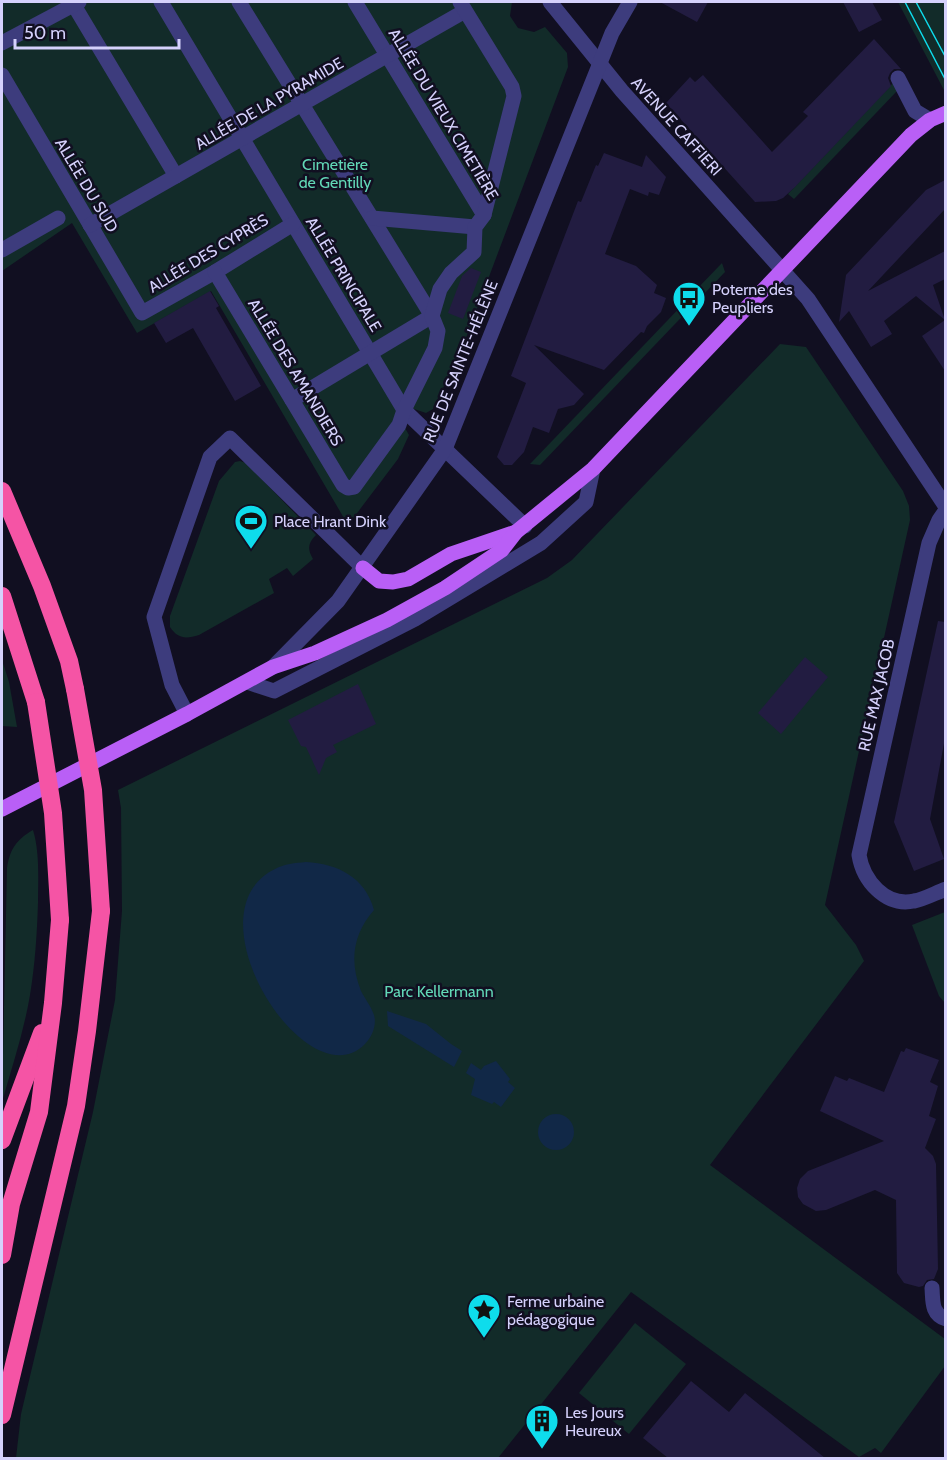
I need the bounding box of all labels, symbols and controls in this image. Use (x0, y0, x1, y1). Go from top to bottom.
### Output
scale bar (15, 12, 178, 50)
text: 50 m (24, 22, 66, 44)
street label: ALLÉE DU VIEUX CIMETIÈRE (385, 25, 503, 204)
street label: ALLÉE DE LA PYRAMIDE (192, 53, 347, 154)
street label: AVENUE CAFFIERI (627, 73, 726, 180)
street label: ALLÉE DU SUD (51, 135, 122, 236)
park label: Cimetière de Gentilly (299, 155, 371, 192)
street label: ALLÉE DES CYPRÈS (145, 210, 272, 297)
street label: ALLÉE PRINCIPALE (302, 213, 385, 335)
street label: RUE DE SAINTE-HÉLÈNE (419, 277, 502, 445)
bus stop icon: Poterne des Peupliers (671, 280, 707, 327)
place label: Poterne des Peupliers (712, 280, 793, 317)
street label: ALLÉE DES AMANDIERS (244, 295, 347, 449)
sports icon: Place Hrant Dink (233, 503, 269, 550)
place label: Place Hrant Dink (274, 512, 387, 531)
street label: RUE MAX JACOB (854, 637, 899, 753)
park label: Parc Kellermann (384, 982, 494, 1001)
place icon: Ferme urbaine pédagogique (466, 1292, 502, 1339)
place label: Ferme urbaine pédagogique (507, 1292, 604, 1329)
building icon: Les Jours Heureux (524, 1403, 560, 1450)
place label: Les Jours Heureux (565, 1403, 624, 1440)

